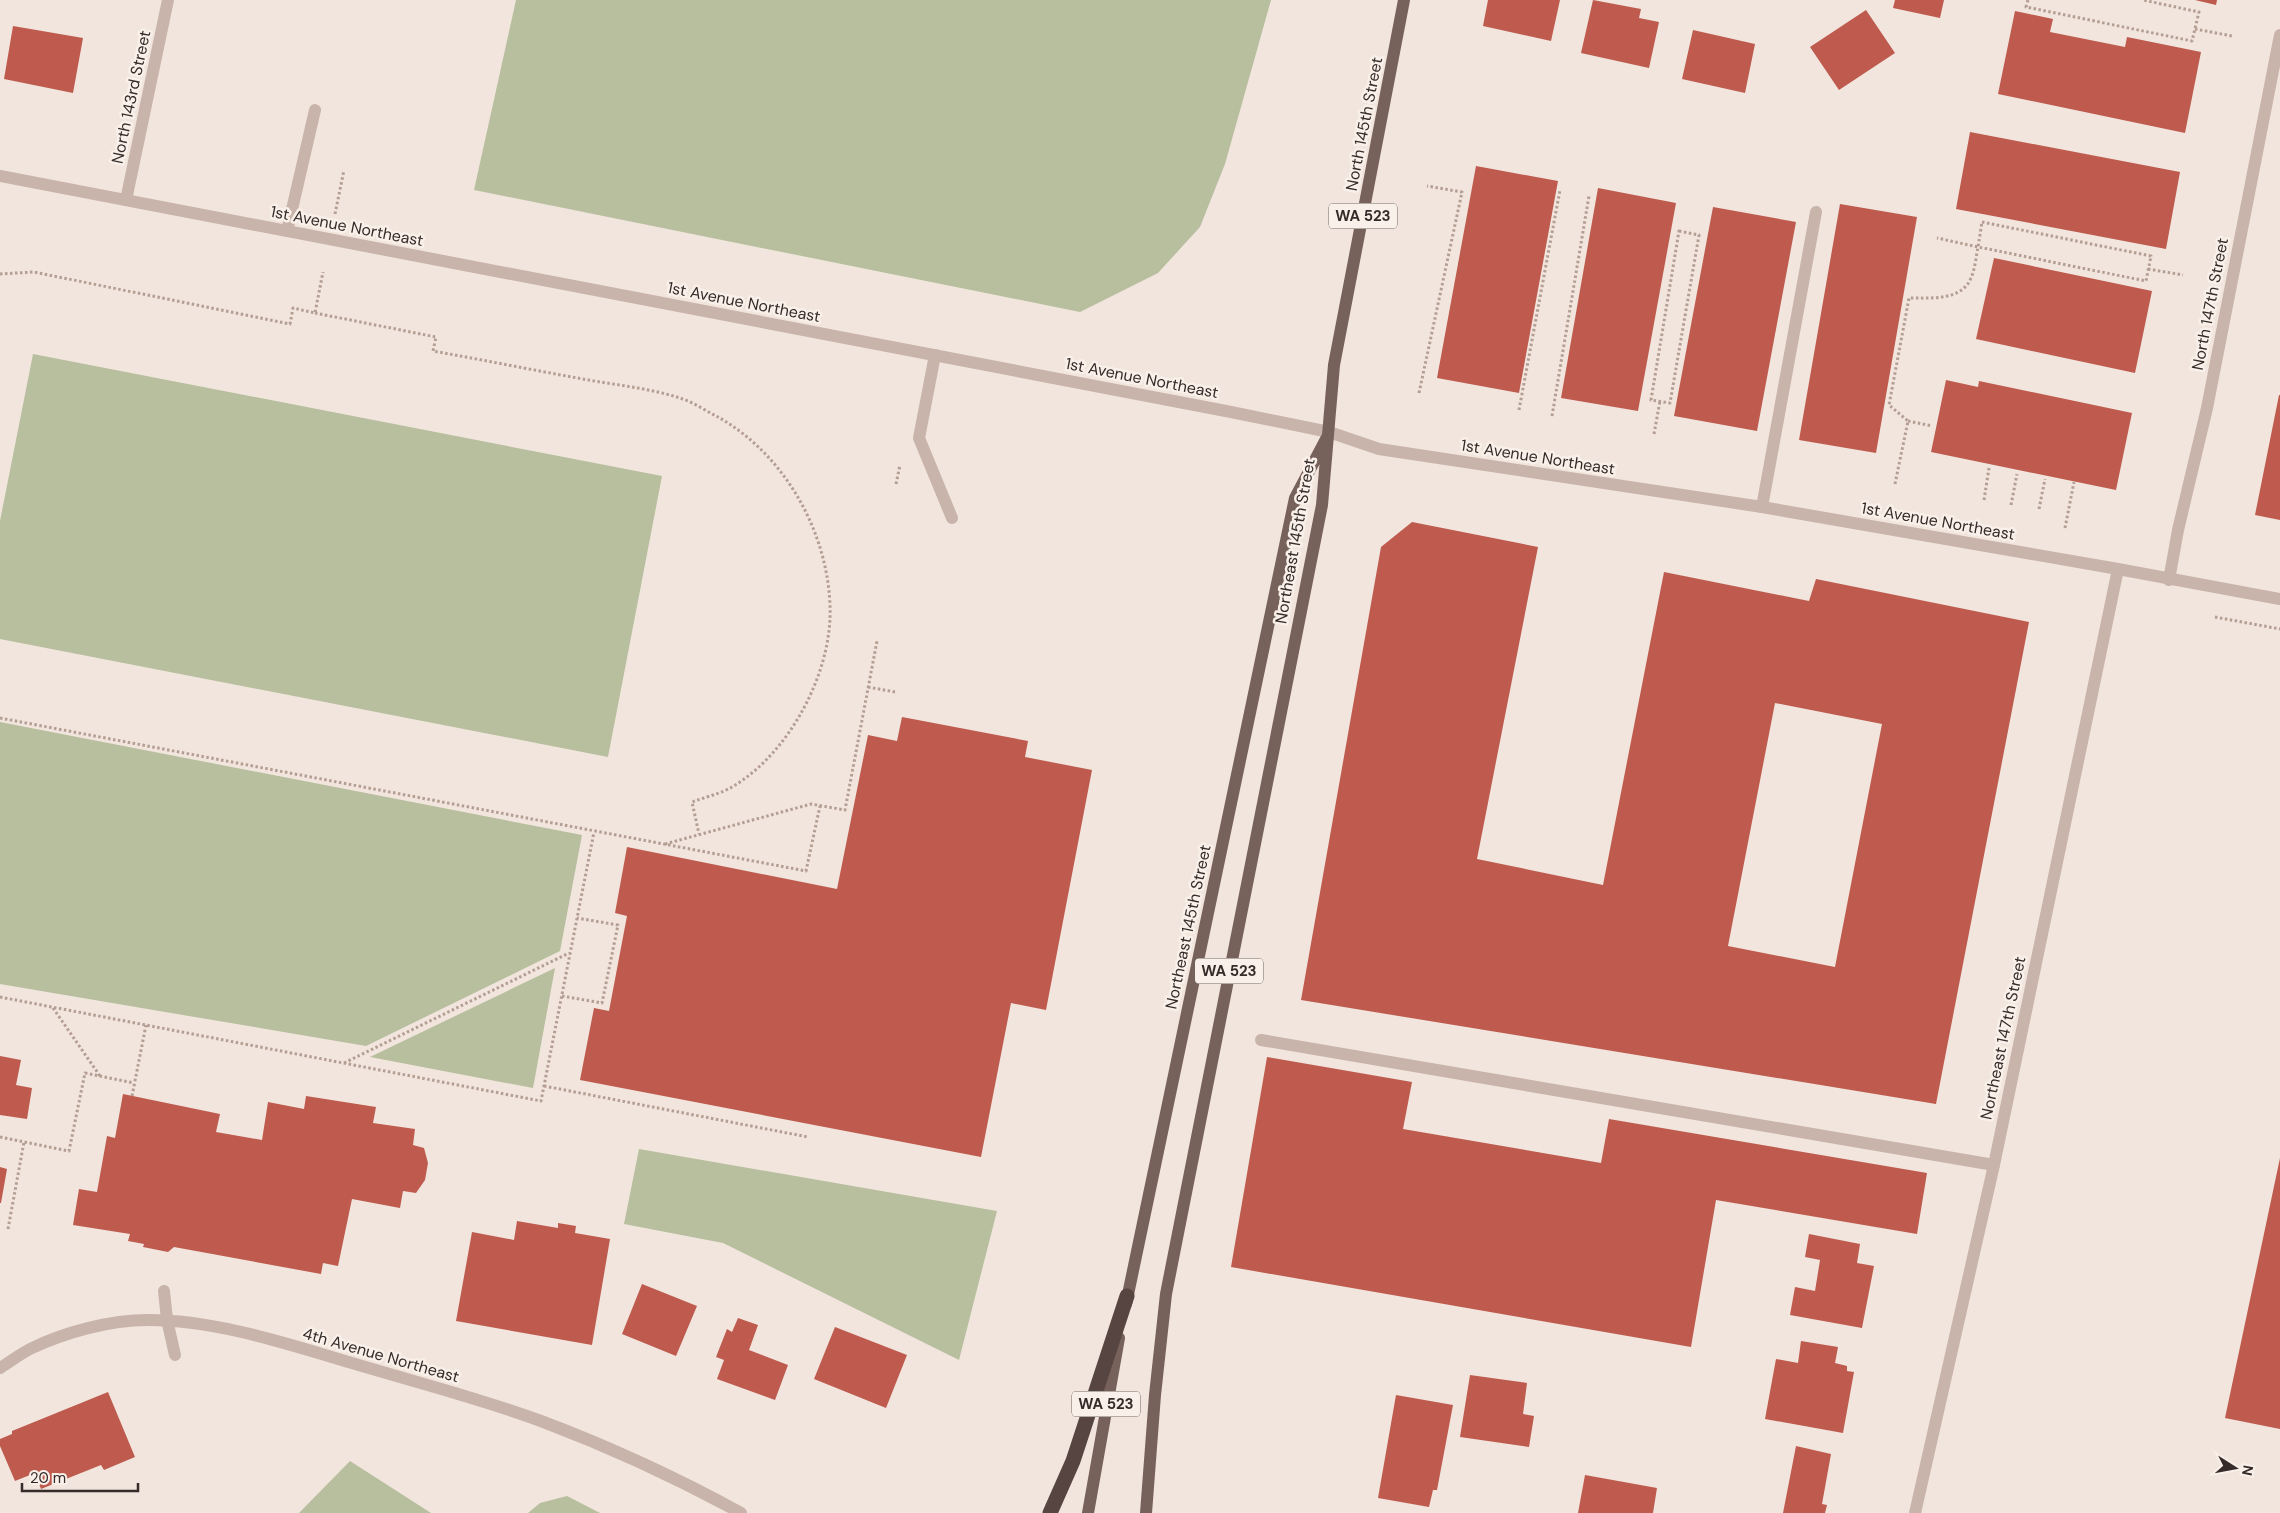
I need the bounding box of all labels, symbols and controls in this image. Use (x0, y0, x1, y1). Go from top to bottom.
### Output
street label: North 143rd Street (107, 28, 155, 166)
street label: North 145th Street (1341, 55, 1387, 193)
street label: 1st Avenue Northeast (269, 201, 425, 251)
road number: WA 523 (1329, 204, 1397, 228)
street label: North 147th Street (2187, 236, 2233, 372)
street label: 1st Avenue Northeast (666, 277, 822, 327)
street label: 1st Avenue Northeast (1064, 353, 1220, 403)
street label: 1st Avenue Northeast (1460, 434, 1616, 480)
street label: Northeast 145th Street (1270, 457, 1320, 625)
street label: 1st Avenue Northeast (1860, 497, 2016, 545)
street label: Northeast 145th Street (1160, 843, 1216, 1011)
street label: Northeast 147th Street (1975, 955, 2031, 1121)
road number: WA 523 (1195, 958, 1263, 984)
street label: 4th Avenue Northeast (300, 1323, 462, 1387)
road number: WA 523 (1072, 1392, 1140, 1416)
north arrow (2210, 1443, 2260, 1493)
scale bar (22, 1460, 139, 1492)
text: N (2238, 1464, 2258, 1477)
text: 20 m (30, 1468, 66, 1488)

